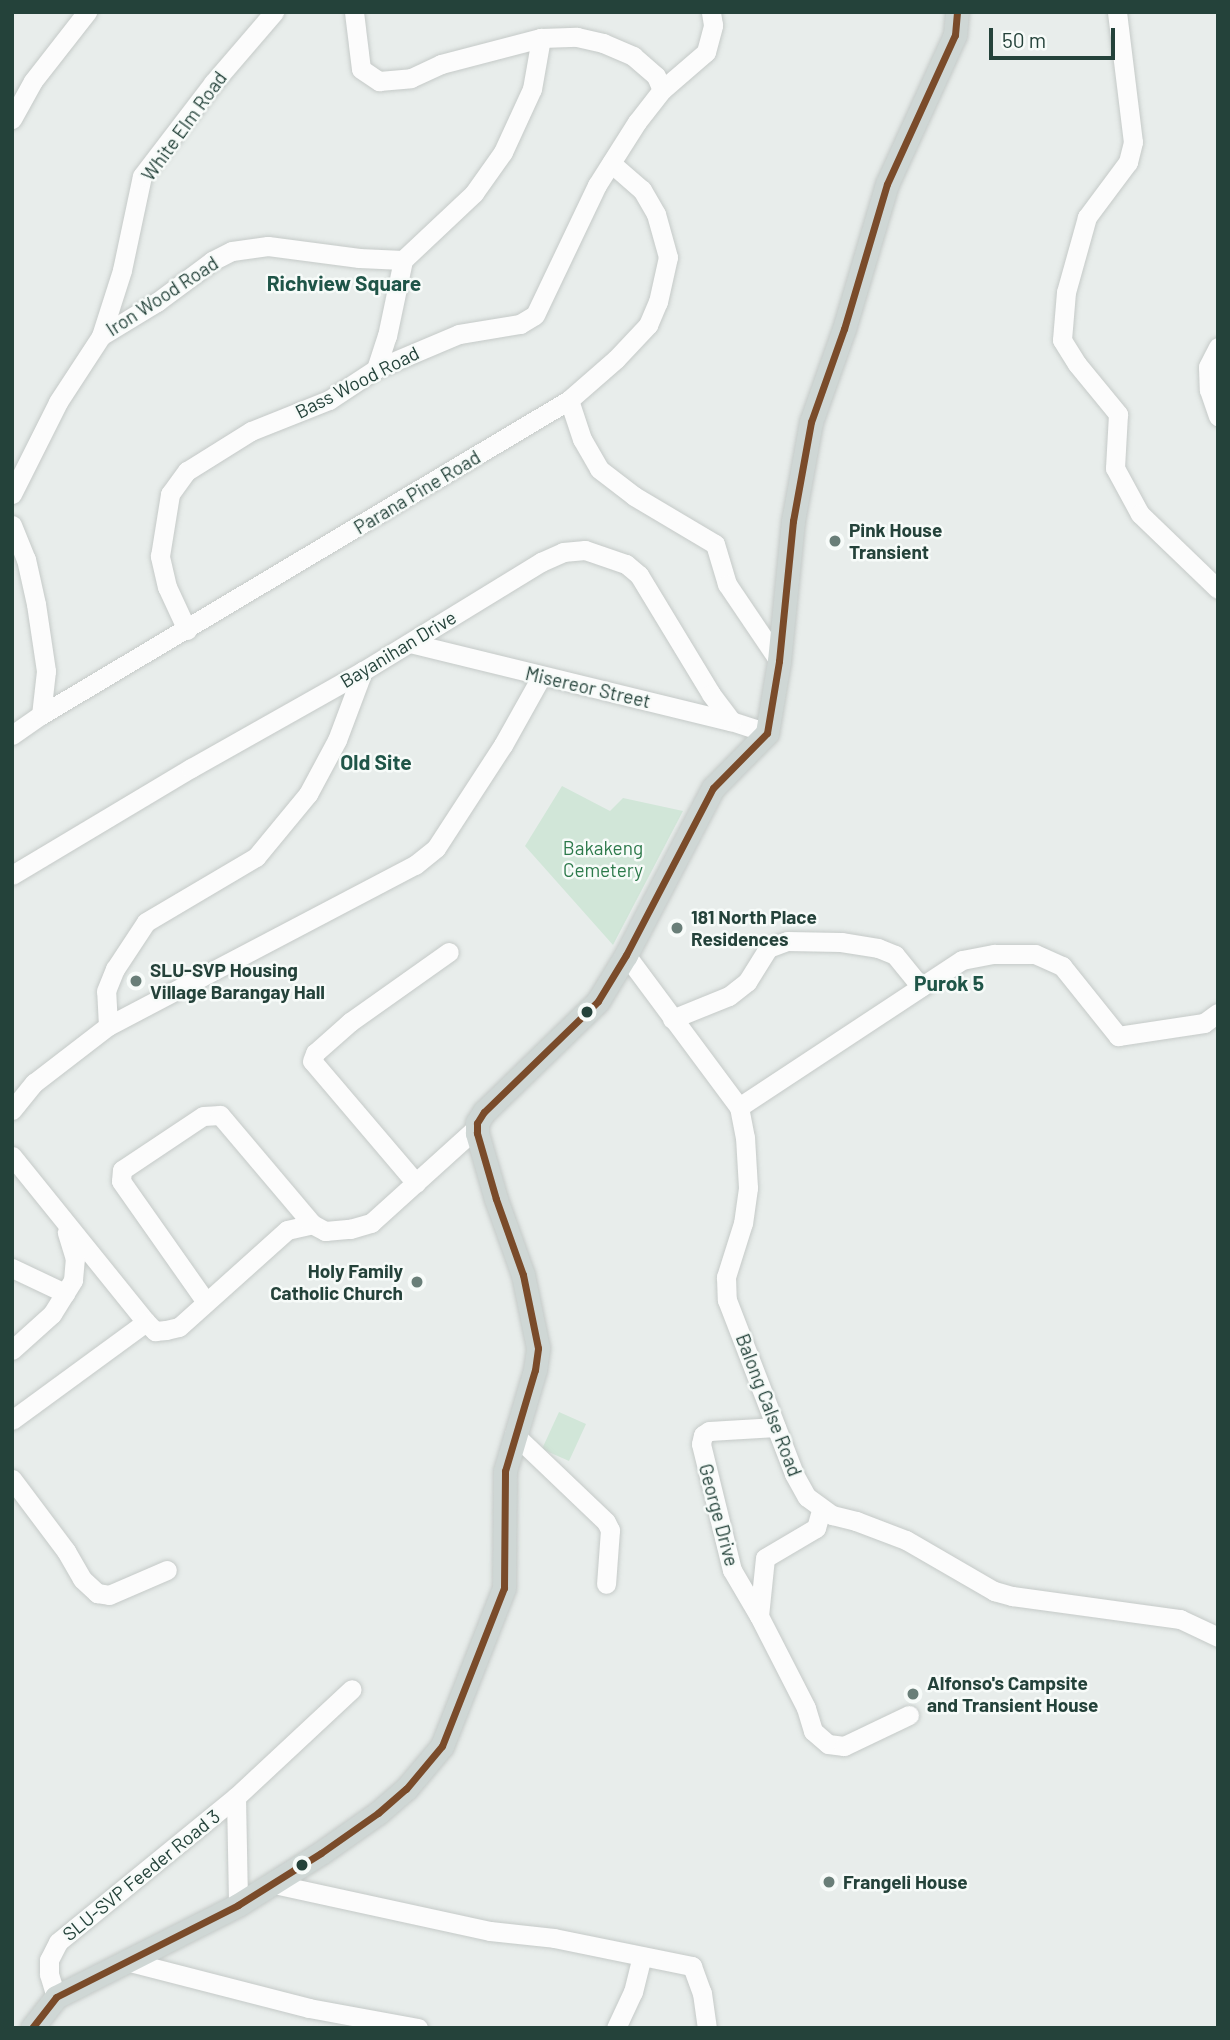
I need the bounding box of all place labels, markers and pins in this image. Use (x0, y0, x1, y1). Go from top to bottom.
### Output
place label: Pink House Transient (849, 519, 942, 563)
marker: Pink House Transient (827, 533, 843, 549)
place label: 181 North Place Residences (691, 906, 817, 950)
marker: 181 North Place Residences (669, 920, 685, 936)
place label: SLU-SVP Housing Village Barangay Hall (150, 959, 325, 1003)
marker: SLU-SVP Housing Village Barangay Hall (128, 973, 144, 989)
unlabelled marker (580, 1005, 594, 1019)
place label: Holy Family Catholic Church (270, 1260, 403, 1304)
marker: Holy Family Catholic Church (409, 1274, 425, 1290)
place label: Alfonso's Campsite and Transient House (927, 1672, 1098, 1716)
marker: Alfonso's Campsite and Transient House (905, 1686, 921, 1702)
unlabelled marker (295, 1858, 309, 1872)
place label: Frangeli House (843, 1871, 968, 1893)
marker: Frangeli House (821, 1874, 837, 1890)

